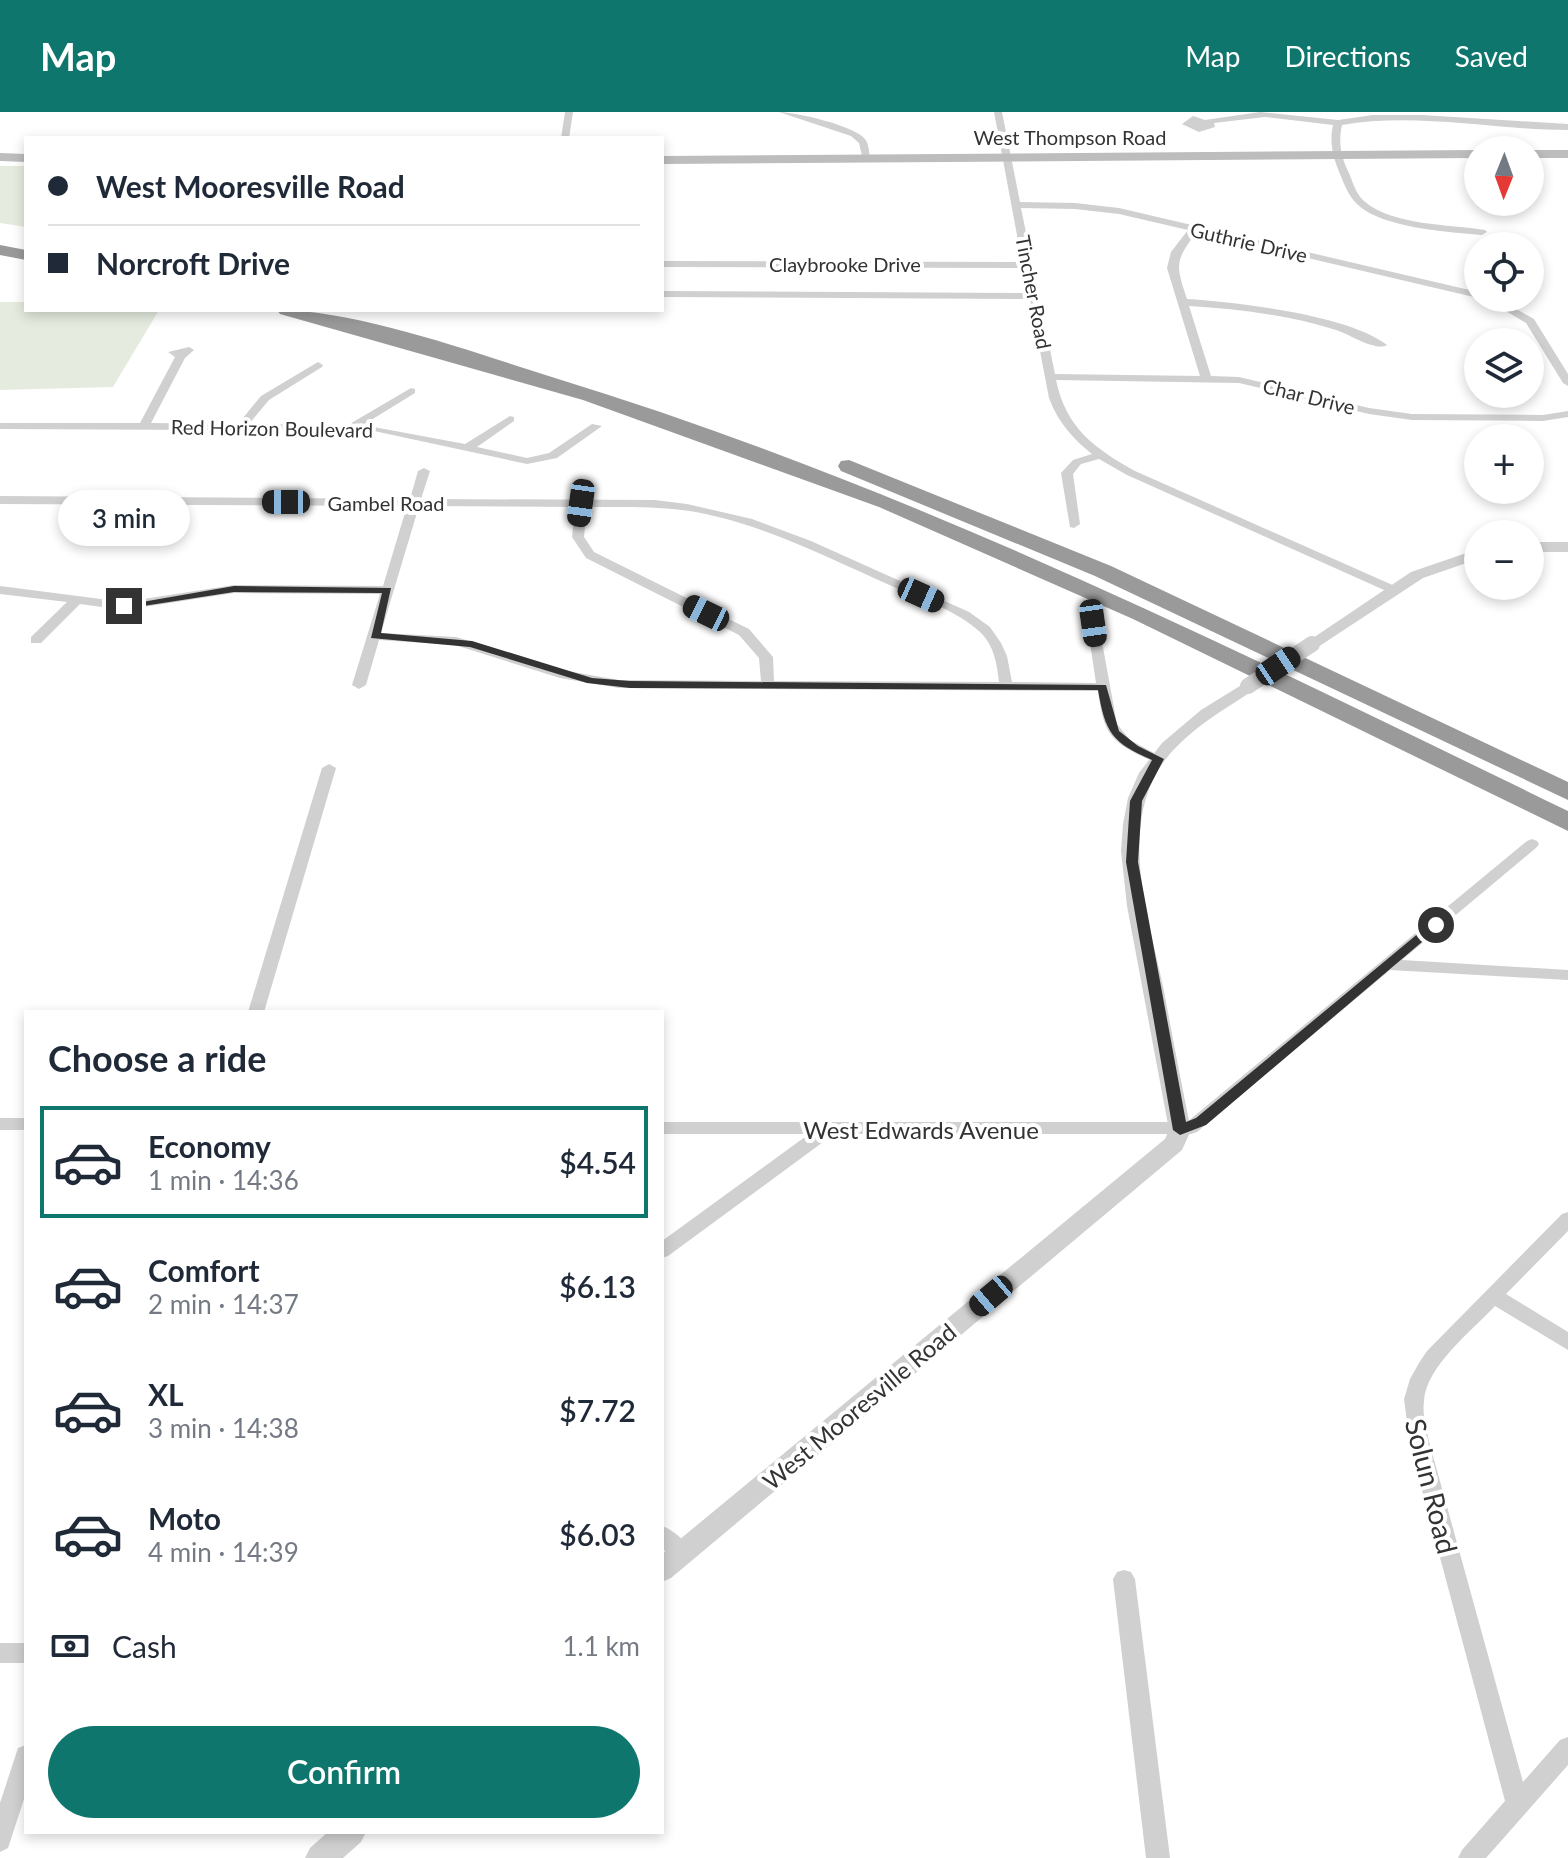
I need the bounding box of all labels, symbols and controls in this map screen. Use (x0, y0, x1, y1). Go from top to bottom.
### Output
text: Map (40, 33, 116, 79)
text: Map (1185, 39, 1240, 73)
text: Directions (1284, 39, 1411, 73)
text: Saved (1455, 39, 1528, 73)
street label: West Thompson Road (974, 125, 1166, 149)
north arrow (1464, 136, 1544, 216)
map controls (1464, 136, 1544, 600)
text: West Mooresville Road (96, 168, 405, 204)
street label: Guthrie Drive (1188, 217, 1310, 267)
button: locate (1464, 232, 1544, 312)
street label: Tincher Road (1011, 233, 1057, 351)
text: Norcroft Drive (96, 245, 290, 281)
street label: Claybrooke Drive (769, 252, 921, 276)
button: layers (1464, 328, 1544, 408)
street label: Char Drive (1260, 373, 1358, 419)
street label: Red Horizon Boulevard (171, 414, 373, 442)
button: + (1464, 424, 1544, 504)
car (566, 478, 596, 528)
callout: 3 min (58, 490, 190, 546)
car (262, 490, 310, 514)
street label: Gambel Road (328, 491, 444, 515)
text: 3 min (92, 502, 156, 534)
button: − (1464, 520, 1544, 600)
car (894, 574, 948, 616)
route end (106, 588, 142, 624)
car (679, 592, 733, 634)
car (1078, 598, 1108, 648)
car (1251, 643, 1305, 689)
route start (1418, 907, 1454, 943)
text: Choose a ride (48, 1036, 267, 1080)
street label: West Edwards Avenue (803, 1115, 1039, 1144)
icon: car (52, 1126, 124, 1198)
text: Economy (148, 1128, 271, 1164)
text: $4.54 (559, 1144, 636, 1180)
text: 1 min · 14:36 (148, 1164, 299, 1196)
icon: car (52, 1250, 124, 1322)
text: Comfort (148, 1252, 260, 1288)
text: $6.13 (559, 1268, 636, 1304)
car (965, 1271, 1017, 1321)
text: 2 min · 14:37 (148, 1288, 299, 1320)
street label: West Mooresville Road (757, 1317, 961, 1495)
icon: car (52, 1374, 124, 1446)
text: XL (148, 1376, 184, 1412)
text: $7.72 (559, 1392, 636, 1428)
text: 3 min · 14:38 (148, 1412, 299, 1444)
street label: Solun Road (1399, 1415, 1465, 1557)
icon: car (52, 1498, 124, 1570)
text: Moto (148, 1500, 221, 1536)
text: $6.03 (559, 1516, 636, 1552)
text: 4 min · 14:39 (148, 1536, 299, 1568)
icon: cash (48, 1624, 92, 1668)
text: Cash (112, 1628, 177, 1664)
text: 1.1 km (562, 1630, 640, 1662)
button: Confirm (48, 1726, 640, 1818)

